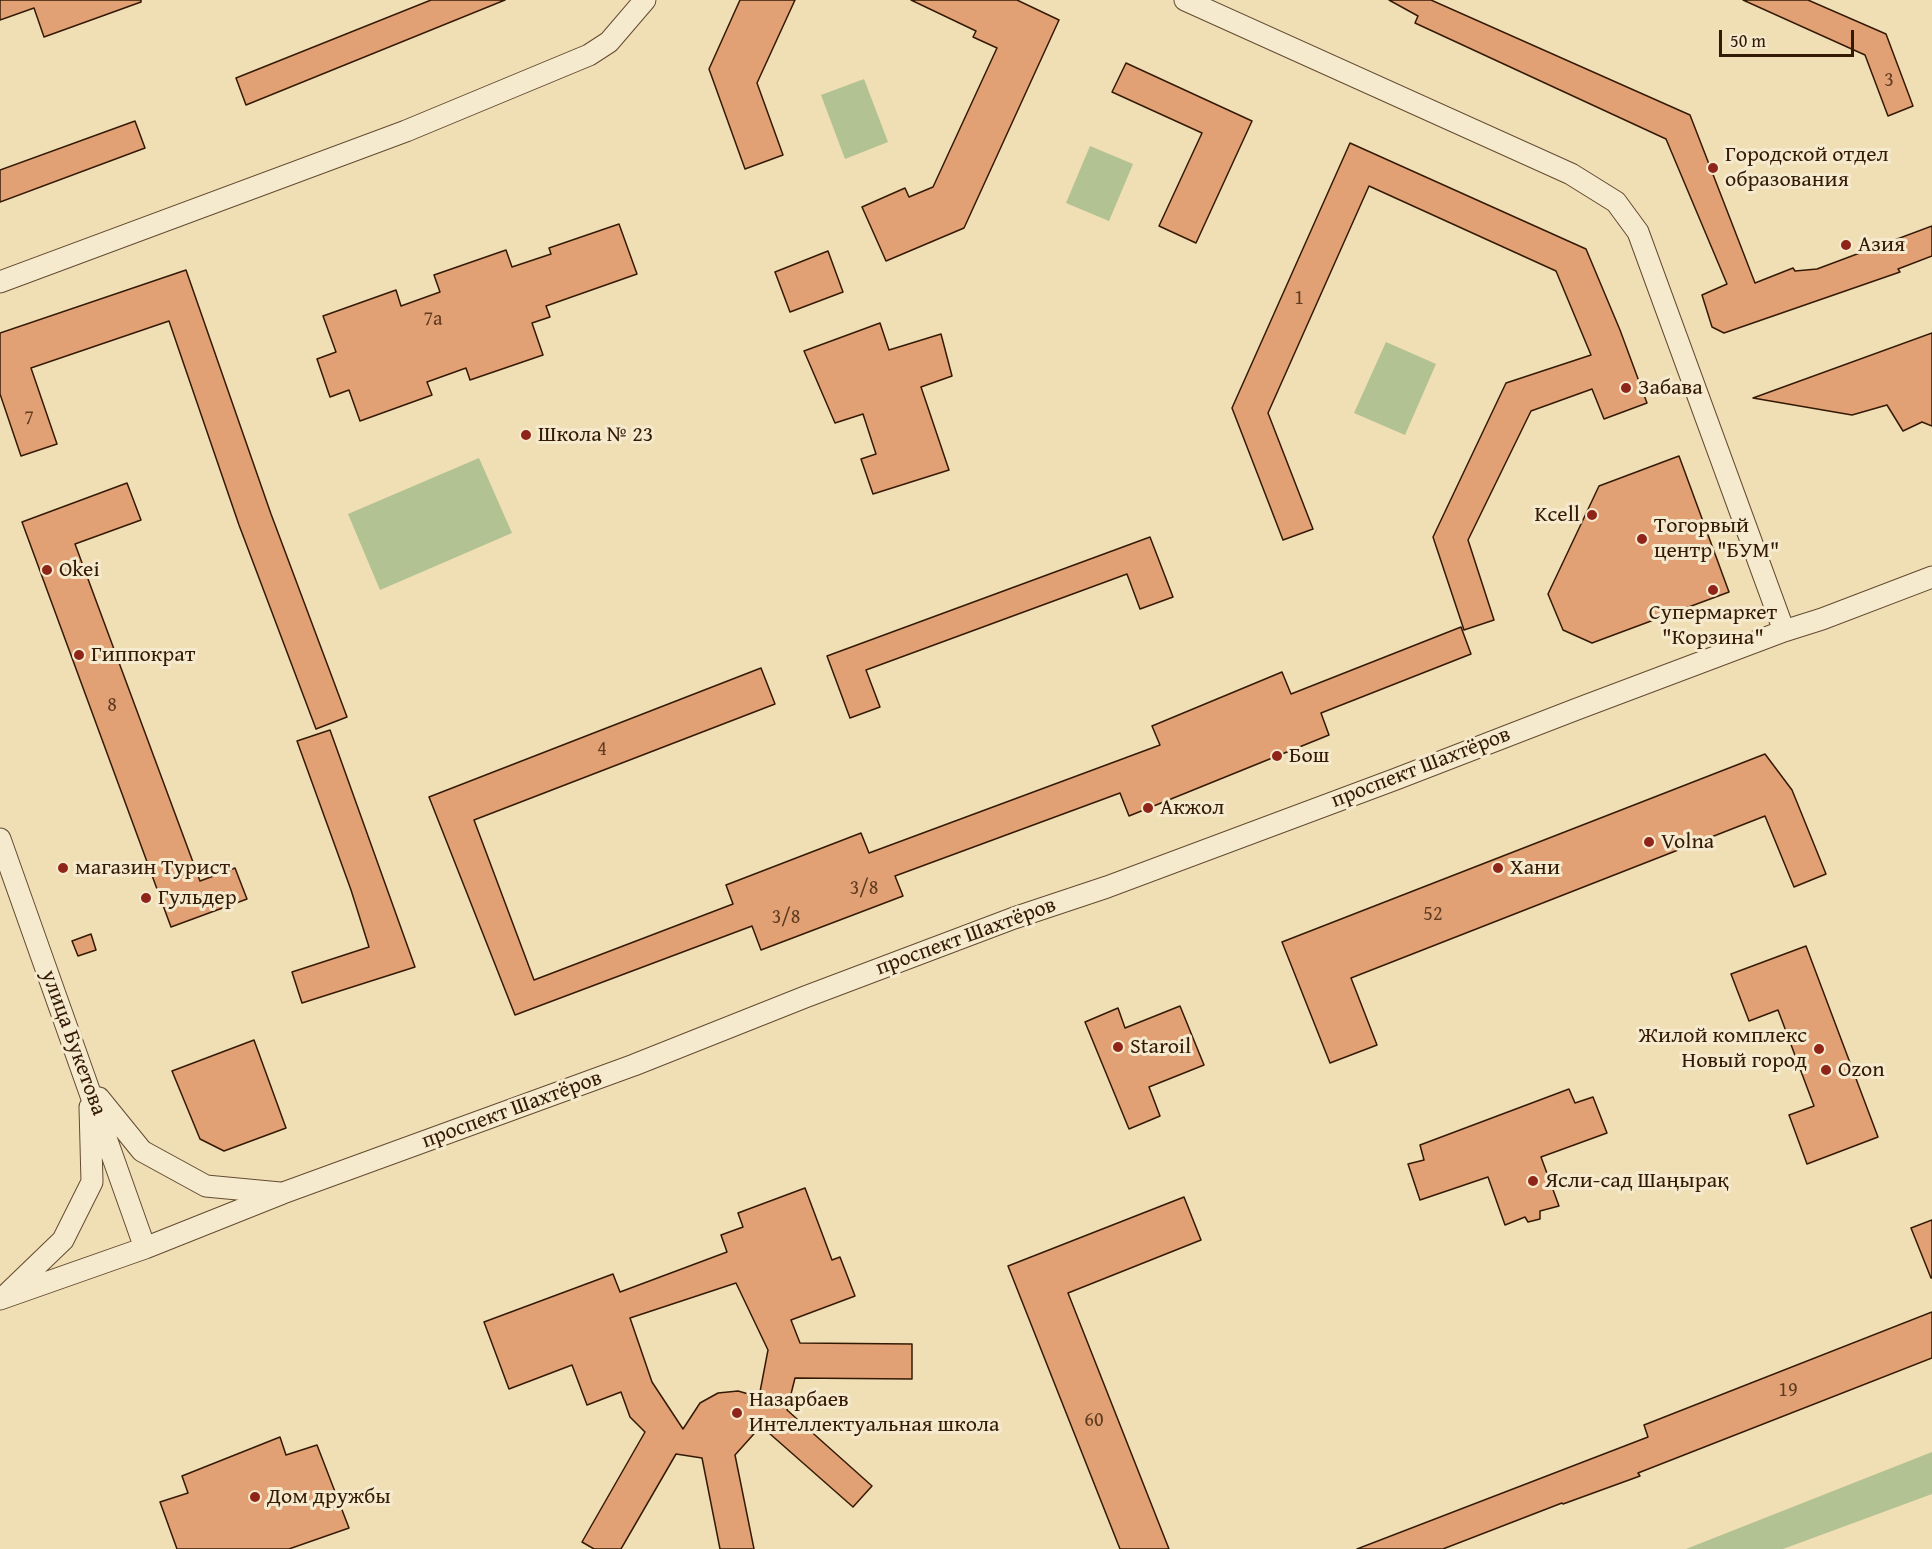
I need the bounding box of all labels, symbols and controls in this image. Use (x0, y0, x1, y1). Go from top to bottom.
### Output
scale bar (1722, 18, 1857, 56)
text: 50 m (1730, 27, 1766, 54)
house number: 3 (1884, 69, 1894, 93)
place label: Городской отдел образования (1725, 142, 1889, 194)
marker: Городской отдел образования (1706, 161, 1720, 175)
place label: Азия (1858, 232, 1905, 258)
marker: Азия (1839, 238, 1853, 252)
house number: 1 (1294, 287, 1304, 311)
house number: 7а (423, 308, 443, 332)
place label: Забава (1638, 375, 1703, 401)
marker: Забава (1619, 381, 1633, 395)
house number: 7 (24, 407, 34, 431)
place label: Школа № 23 (538, 422, 653, 448)
marker: Школа № 23 (519, 428, 533, 442)
place label: Kcell (1535, 502, 1580, 528)
marker: Kcell (1585, 508, 1599, 522)
place label: Тогорвый центр "БУМ" (1654, 513, 1779, 564)
marker: Тогорвый центр "БУМ" (1635, 532, 1649, 546)
place label: Okei (59, 557, 100, 583)
marker: Okei (40, 563, 54, 577)
marker: Супермаркет "Корзина" (1706, 583, 1720, 597)
place label: Супермаркет "Корзина" (1649, 600, 1777, 652)
place label: Гиппократ (91, 642, 195, 668)
marker: Гиппократ (72, 648, 86, 662)
house number: 8 (107, 694, 117, 718)
street label: проспект Шахтёров (1328, 722, 1514, 814)
house number: 4 (597, 738, 607, 762)
place label: Бош (1289, 743, 1329, 769)
marker: Бош (1270, 749, 1284, 763)
place label: Акжол (1160, 795, 1224, 821)
marker: Акжол (1141, 801, 1155, 815)
place label: Volna (1661, 829, 1714, 855)
marker: Volna (1642, 835, 1656, 849)
place label: магазин Турист (75, 855, 230, 881)
place label: Хани (1510, 855, 1560, 881)
marker: магазин Турист (56, 861, 70, 875)
marker: Хани (1491, 861, 1505, 875)
house number: 3/8 (850, 877, 878, 901)
place label: Гульдер (158, 885, 237, 911)
marker: Гульдер (139, 891, 153, 905)
street label: проспект Шахтёров (872, 892, 1060, 982)
house number: 52 (1423, 903, 1443, 927)
house number: 3/8 (772, 906, 800, 930)
street label: улица Букетова (34, 967, 112, 1119)
place label: Жилой комплекс Новый город (1639, 1023, 1807, 1074)
place label: Staroil (1130, 1034, 1191, 1060)
marker: Staroil (1111, 1040, 1125, 1054)
marker: Жилой комплекс Новый город (1812, 1042, 1826, 1056)
place label: Ozon (1838, 1057, 1885, 1083)
marker: Ozon (1819, 1063, 1833, 1077)
street label: проспект Шахтёров (418, 1065, 606, 1155)
place label: Ясли-сад Шаңырақ (1545, 1168, 1729, 1194)
marker: Ясли-сад Шаңырақ (1526, 1174, 1540, 1188)
house number: 19 (1778, 1379, 1798, 1403)
place label: Назарбаев Интеллектуальная школа (749, 1387, 1000, 1438)
marker: Назарбаев Интеллектуальная школа (730, 1406, 744, 1420)
house number: 60 (1084, 1409, 1104, 1433)
place label: Дом дружбы (267, 1484, 391, 1510)
marker: Дом дружбы (248, 1490, 262, 1504)

